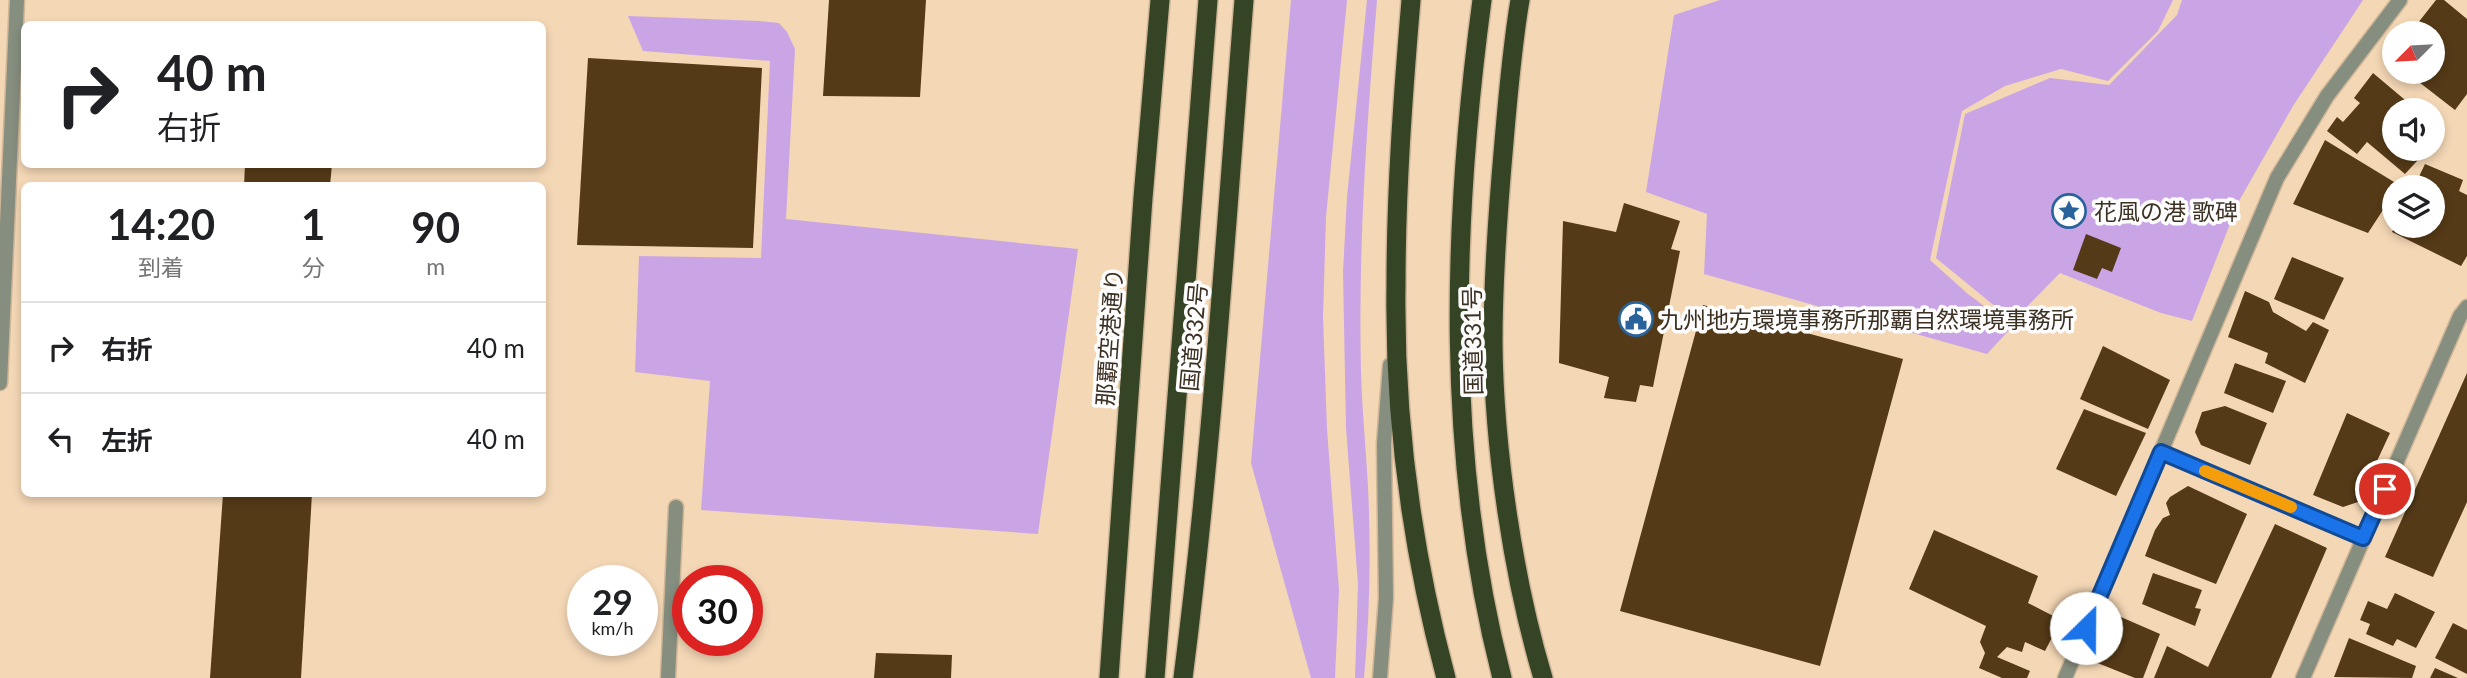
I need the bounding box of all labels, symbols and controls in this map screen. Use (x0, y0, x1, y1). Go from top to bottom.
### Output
north arrow (2382, 21, 2445, 84)
map controls (2382, 21, 2445, 238)
text: 40 m (157, 43, 267, 101)
icon: right (42, 49, 133, 140)
button: sound (2382, 98, 2445, 161)
text: 右折 (157, 107, 221, 146)
button: layers (2382, 175, 2445, 238)
place icon: 花風の港 歌碑 (2050, 192, 2088, 230)
place label: 花風の港 歌碑 (2094, 197, 2238, 225)
text: 14:20 (107, 199, 215, 249)
text: 1 (301, 199, 325, 249)
text: 90 (411, 202, 460, 252)
text: m (426, 252, 445, 280)
text: 到着 (138, 253, 184, 281)
text: 分 (302, 253, 325, 281)
street label: 那覇空港通り (1090, 267, 1128, 407)
street label: 国道332号 (1174, 281, 1212, 393)
street label: 国道331号 (1457, 286, 1487, 396)
public building icon: 九州地方環境事務所那覇自然環境事務所 (1617, 300, 1655, 338)
place label: 九州地方環境事務所那覇自然環境事務所 (1660, 305, 2074, 333)
icon: right (42, 329, 80, 367)
text: 40 m (467, 332, 525, 364)
text: 右折 (101, 333, 153, 365)
icon: left (42, 420, 80, 458)
text: 40 m (467, 423, 525, 455)
text: 左折 (101, 424, 153, 456)
pin (2355, 459, 2415, 519)
icon: arrive (2366, 470, 2404, 508)
speed limit sign: 30 (672, 565, 763, 656)
text: 29 (592, 580, 633, 622)
position arrow (2049, 591, 2123, 665)
text: km/h (591, 617, 634, 639)

